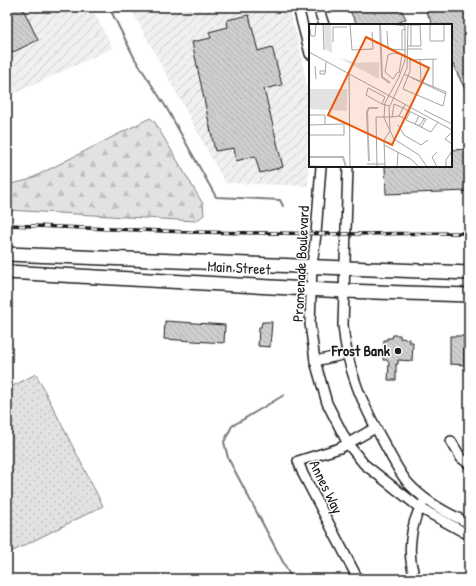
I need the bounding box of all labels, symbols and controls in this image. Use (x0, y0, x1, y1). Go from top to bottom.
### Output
inset map (309, 24, 452, 167)
street label: Promenade Boulevard (287, 205, 314, 323)
street label: Main Street (207, 255, 272, 280)
place label: Frost Bank (331, 340, 391, 361)
marker: Frost Bank (393, 346, 403, 356)
street label: Annes Way (304, 456, 349, 517)

